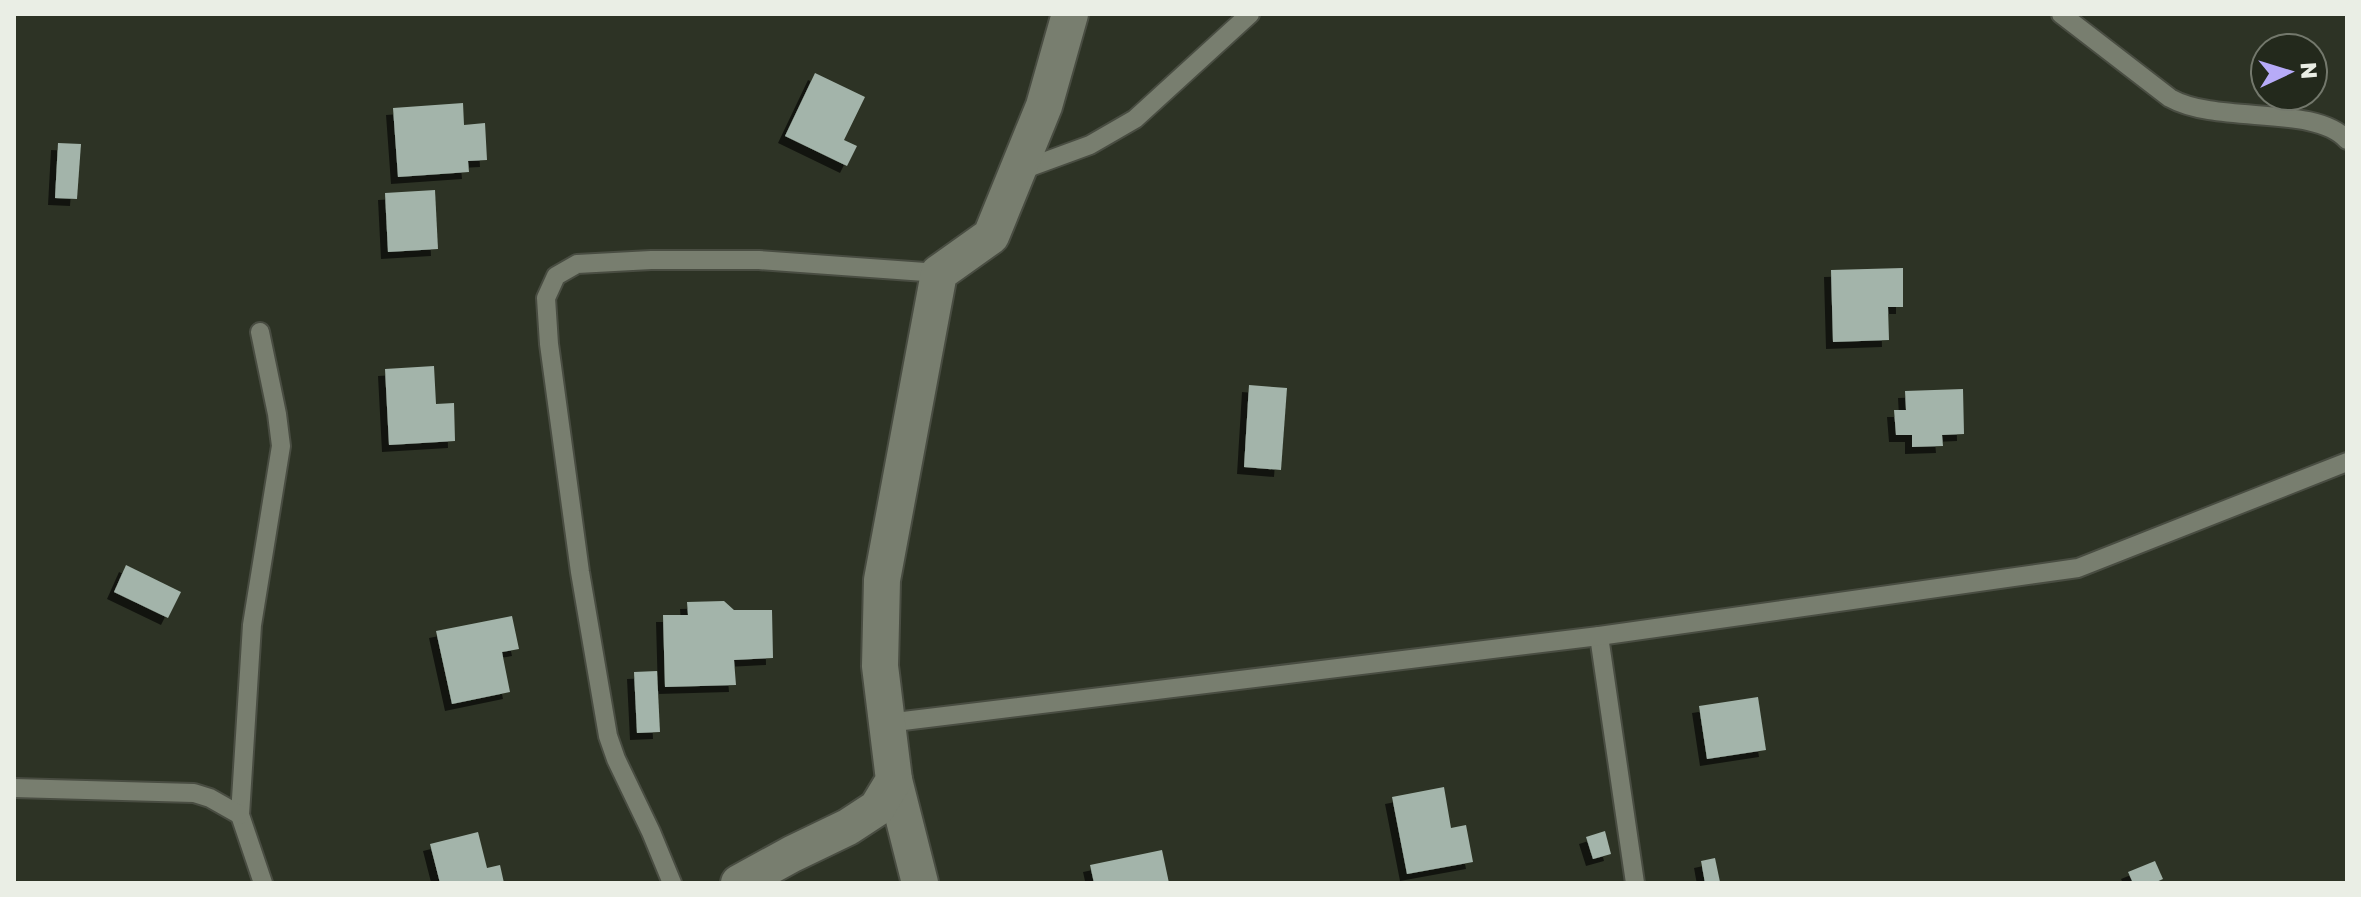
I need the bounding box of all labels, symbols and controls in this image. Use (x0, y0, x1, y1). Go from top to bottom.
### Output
north arrow (2249, 32, 2329, 112)
text: N (2295, 61, 2324, 80)

